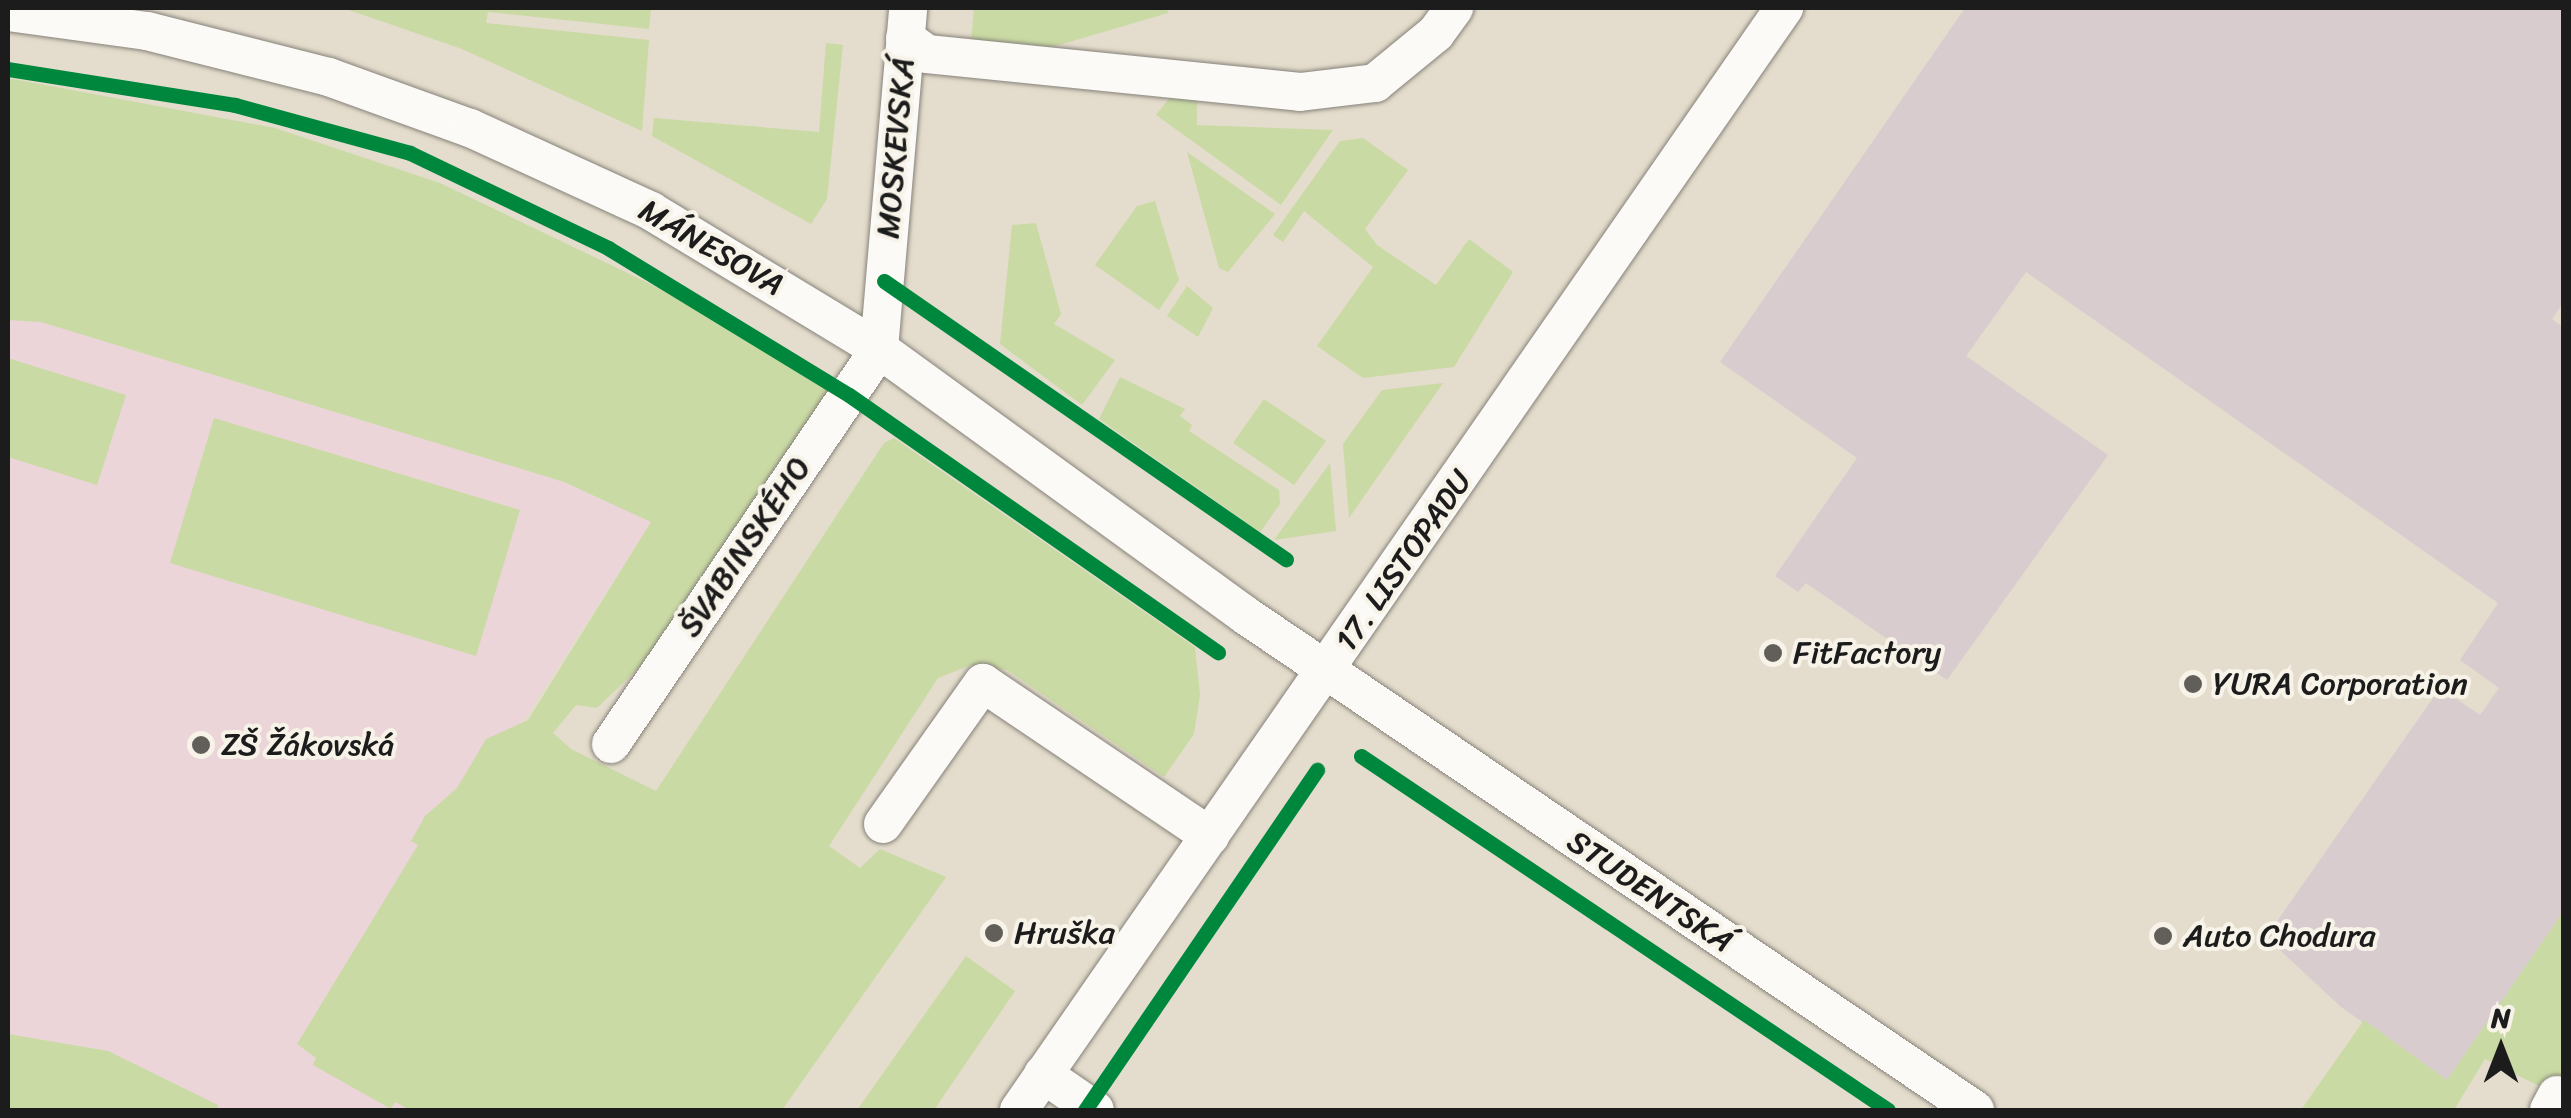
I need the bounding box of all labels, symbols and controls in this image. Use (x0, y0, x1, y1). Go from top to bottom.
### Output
street label: MOSKEVSKÁ (869, 56, 923, 240)
street label: MÁNESOVA (632, 191, 790, 305)
street label: ŠVABINSKÉHO (671, 450, 819, 644)
street label: 17. LISTOPADU (1328, 463, 1480, 659)
place label: FitFactory (1793, 634, 1941, 672)
marker: FitFactory (1762, 642, 1784, 664)
place label: YURA Corporation (2213, 665, 2468, 703)
marker: YURA Corporation (2182, 673, 2204, 695)
place label: ZŠ Žákovská (221, 726, 394, 764)
marker: ZŠ Žákovská (190, 734, 212, 756)
street label: STUDENTSKÁ (1560, 822, 1740, 962)
place label: Hruška (1014, 914, 1115, 952)
place label: Auto Chodura (2183, 917, 2376, 955)
marker: Hruška (983, 922, 1005, 944)
marker: Auto Chodura (2152, 925, 2174, 947)
text: N (2491, 993, 2511, 1042)
north arrow (2451, 998, 2551, 1098)

